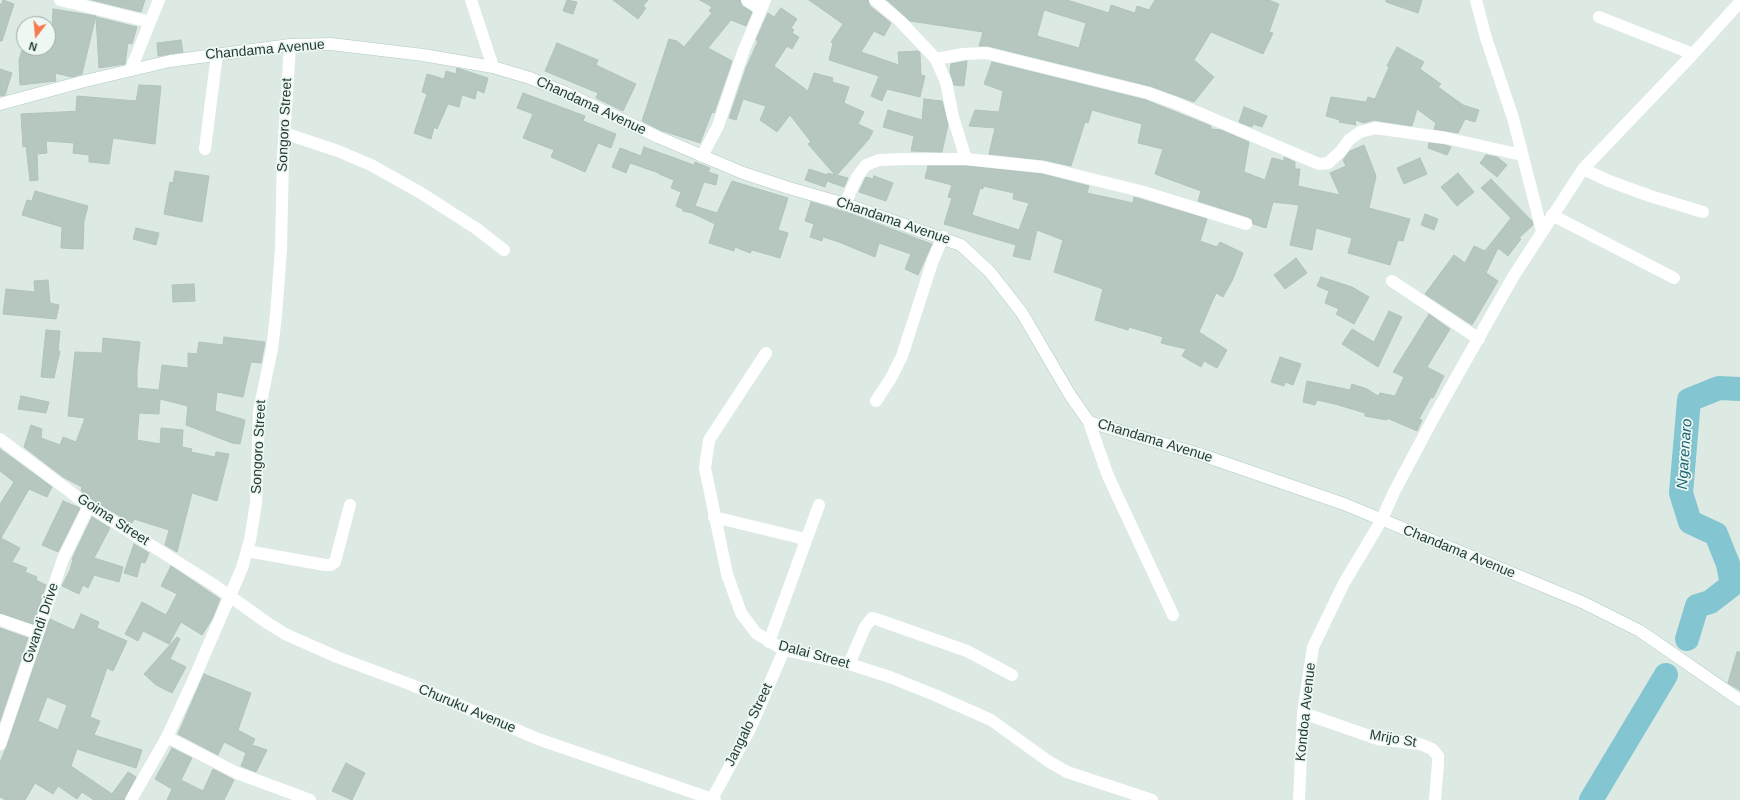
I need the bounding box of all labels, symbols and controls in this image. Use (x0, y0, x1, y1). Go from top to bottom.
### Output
north arrow (16, 16, 56, 56)
street label: Chandama Avenue (205, 36, 325, 64)
text: N (27, 40, 38, 53)
street label: Chandama Avenue (533, 73, 649, 139)
street label: Songoro Street (274, 78, 296, 172)
street label: Chandama Avenue (834, 194, 952, 248)
street label: Songoro Street (248, 400, 270, 494)
street label: Chandama Avenue (1095, 415, 1215, 467)
water label: Ngarenaro (1674, 418, 1696, 490)
street label: Goima Street (74, 490, 152, 550)
street label: Chandama Avenue (1400, 522, 1518, 582)
street label: Gwandi Drive (19, 581, 63, 665)
street label: Dalai Street (776, 637, 852, 673)
street label: Kondoa Avenue (1292, 662, 1320, 762)
street label: Churuku Avenue (416, 681, 518, 737)
street label: Jangalo Street (722, 681, 776, 769)
street label: Mrijo St (1368, 727, 1418, 751)

